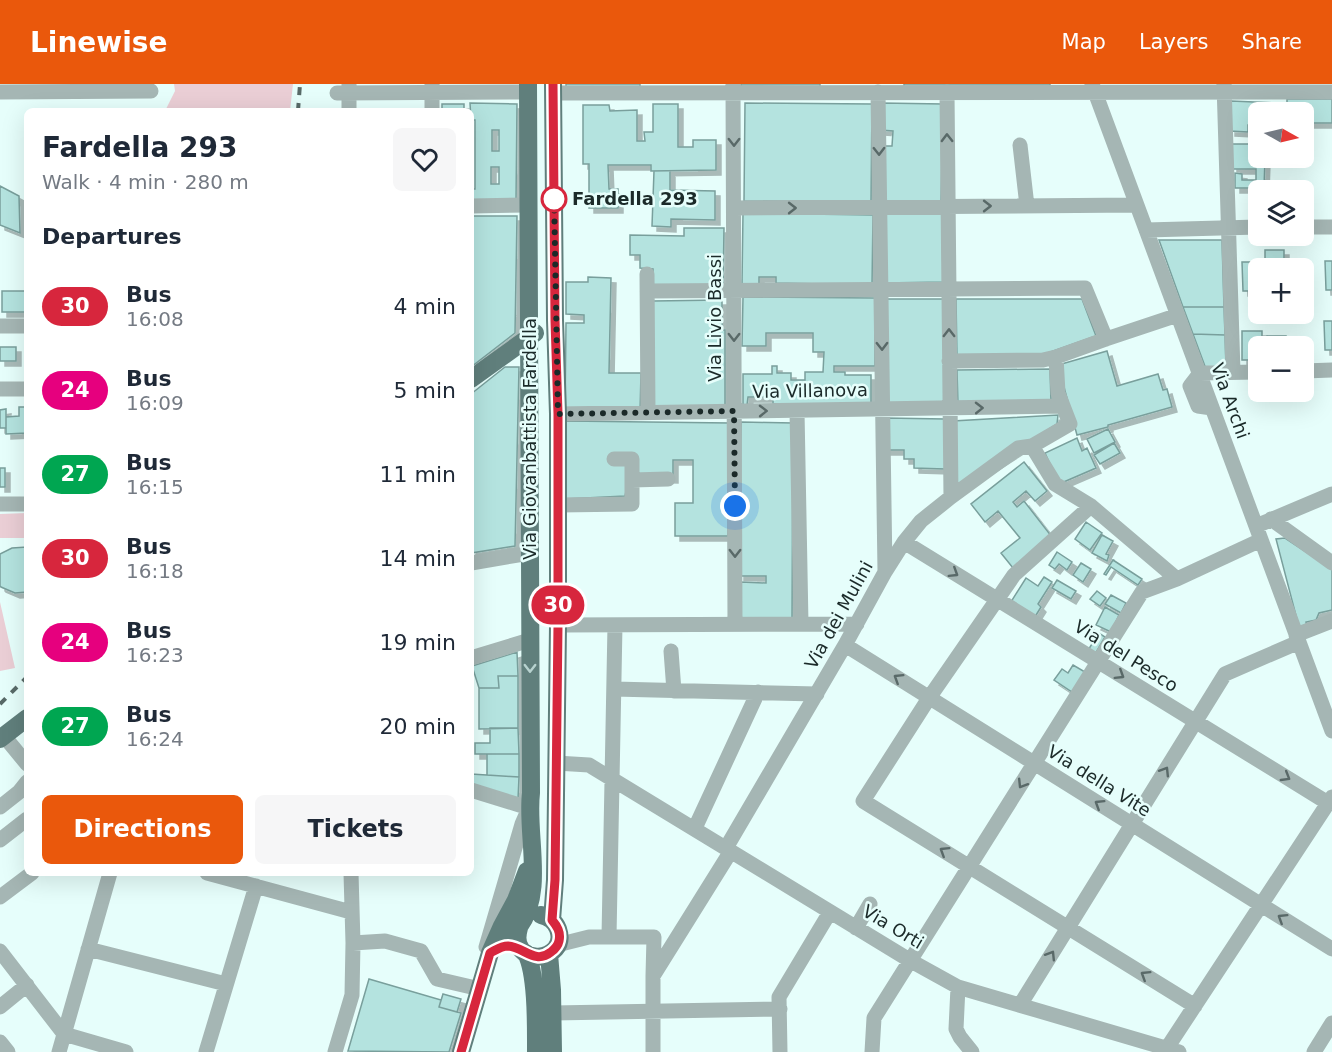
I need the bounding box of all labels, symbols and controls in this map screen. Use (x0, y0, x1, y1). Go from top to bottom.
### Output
text: Linewise (30, 26, 167, 59)
text: Map (1062, 30, 1106, 54)
text: Layers (1139, 30, 1208, 54)
text: Share (1241, 30, 1302, 54)
north arrow (1248, 102, 1314, 168)
map controls (1248, 102, 1314, 402)
button: heart (393, 128, 456, 191)
text: Fardella 293 (42, 131, 238, 164)
one-way arrow (941, 134, 953, 143)
one-way arrow (728, 138, 740, 147)
one-way arrow (873, 146, 885, 155)
text: Walk · 4 min · 280 m (42, 170, 249, 194)
button: layers (1248, 180, 1314, 246)
marker: Fardella 293 (541, 186, 567, 212)
place label: Fardella 293 (572, 188, 698, 209)
one-way arrow (983, 200, 992, 212)
one-way arrow (788, 202, 797, 214)
text: Departures (42, 224, 182, 249)
street label: Via Livio Bassi (704, 254, 725, 382)
button: + (1248, 258, 1314, 324)
text: Bus (126, 282, 172, 307)
text: 30 (60, 294, 90, 318)
text: 4 min (394, 294, 456, 319)
text: 16:08 (126, 307, 184, 331)
street label: Via Giovanbattista Fardella (519, 318, 540, 560)
one-way arrow (943, 329, 955, 338)
one-way arrow (728, 333, 740, 342)
button: − (1248, 336, 1314, 402)
one-way arrow (876, 341, 888, 350)
street label: Via Archi (1207, 360, 1254, 442)
text: Bus (126, 366, 172, 391)
text: 24 (60, 378, 90, 402)
text: 5 min (394, 378, 456, 403)
street label: Via Villanova (752, 379, 868, 402)
text: 16:09 (126, 391, 184, 415)
one-way arrow (975, 401, 984, 414)
one-way arrow (759, 405, 768, 417)
text: Bus (126, 450, 172, 475)
text: 27 (60, 462, 90, 486)
text: 11 min (380, 462, 456, 487)
text: 16:15 (126, 475, 184, 499)
your location (720, 491, 750, 521)
text: Bus (126, 534, 172, 559)
text: 30 (60, 546, 90, 570)
text: 14 min (380, 546, 456, 571)
one-way arrow (729, 549, 741, 558)
street label: Via dei Mulini (800, 557, 877, 672)
text: 16:18 (126, 559, 184, 583)
one-way arrow (948, 566, 958, 578)
line badge: 30 (531, 586, 585, 624)
text: 30 (543, 593, 573, 617)
street label: Via del Pesco (1070, 615, 1182, 696)
text: Bus (126, 618, 172, 643)
text: 24 (60, 630, 90, 654)
text: 19 min (380, 630, 456, 655)
text: 16:23 (126, 643, 184, 667)
one-way arrow (524, 663, 536, 672)
one-way arrow (1114, 668, 1124, 680)
one-way arrow (894, 674, 904, 686)
text: Bus (126, 702, 172, 727)
text: 27 (60, 714, 90, 738)
text: 20 min (380, 714, 456, 739)
text: 16:24 (126, 727, 184, 751)
street label: Via della Vite (1044, 740, 1155, 821)
one-way arrow (1157, 767, 1169, 777)
one-way arrow (1280, 770, 1290, 782)
one-way arrow (1017, 778, 1029, 788)
button: Directions (42, 795, 243, 864)
button: Tickets (255, 795, 456, 864)
one-way arrow (1095, 800, 1106, 811)
one-way arrow (939, 847, 950, 858)
street label: Via Orti (859, 900, 928, 953)
one-way arrow (1278, 913, 1288, 925)
one-way arrow (1043, 951, 1055, 961)
one-way arrow (1141, 971, 1151, 983)

